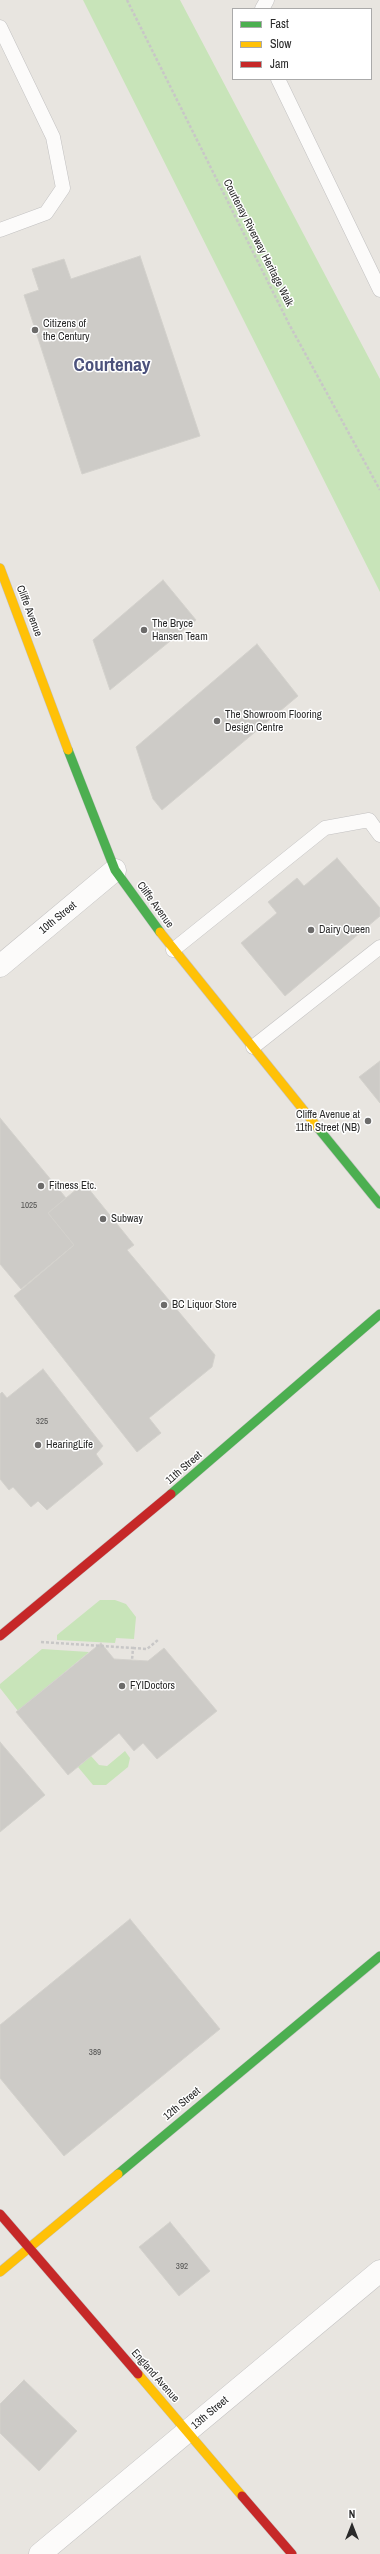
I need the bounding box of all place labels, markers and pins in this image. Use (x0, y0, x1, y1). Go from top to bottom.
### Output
place label: Citizens of the Century (43, 317, 90, 343)
marker: Citizens of the Century (30, 325, 40, 335)
place label: The Bryce Hansen Team (152, 617, 208, 643)
marker: The Bryce Hansen Team (139, 625, 149, 635)
place label: The Showroom Flooring Design Centre (225, 708, 322, 734)
marker: The Showroom Flooring Design Centre (212, 716, 222, 726)
place label: Dairy Queen (319, 923, 370, 937)
marker: Dairy Queen (306, 925, 316, 935)
place label: Cliffe Avenue at 11th Street (NB) (295, 1108, 360, 1134)
marker: Cliffe Avenue at 11th Street (NB) (363, 1116, 373, 1126)
place label: Fitness Etc. (49, 1179, 97, 1193)
marker: Fitness Etc. (36, 1181, 46, 1191)
place label: Subway (111, 1212, 143, 1226)
marker: Subway (98, 1214, 108, 1224)
place label: BC Liquor Store (172, 1298, 237, 1312)
marker: BC Liquor Store (159, 1300, 169, 1310)
place label: HearingLife (46, 1438, 93, 1452)
marker: HearingLife (33, 1440, 43, 1450)
place label: FYIDoctors (130, 1679, 175, 1693)
marker: FYIDoctors (117, 1681, 127, 1691)

